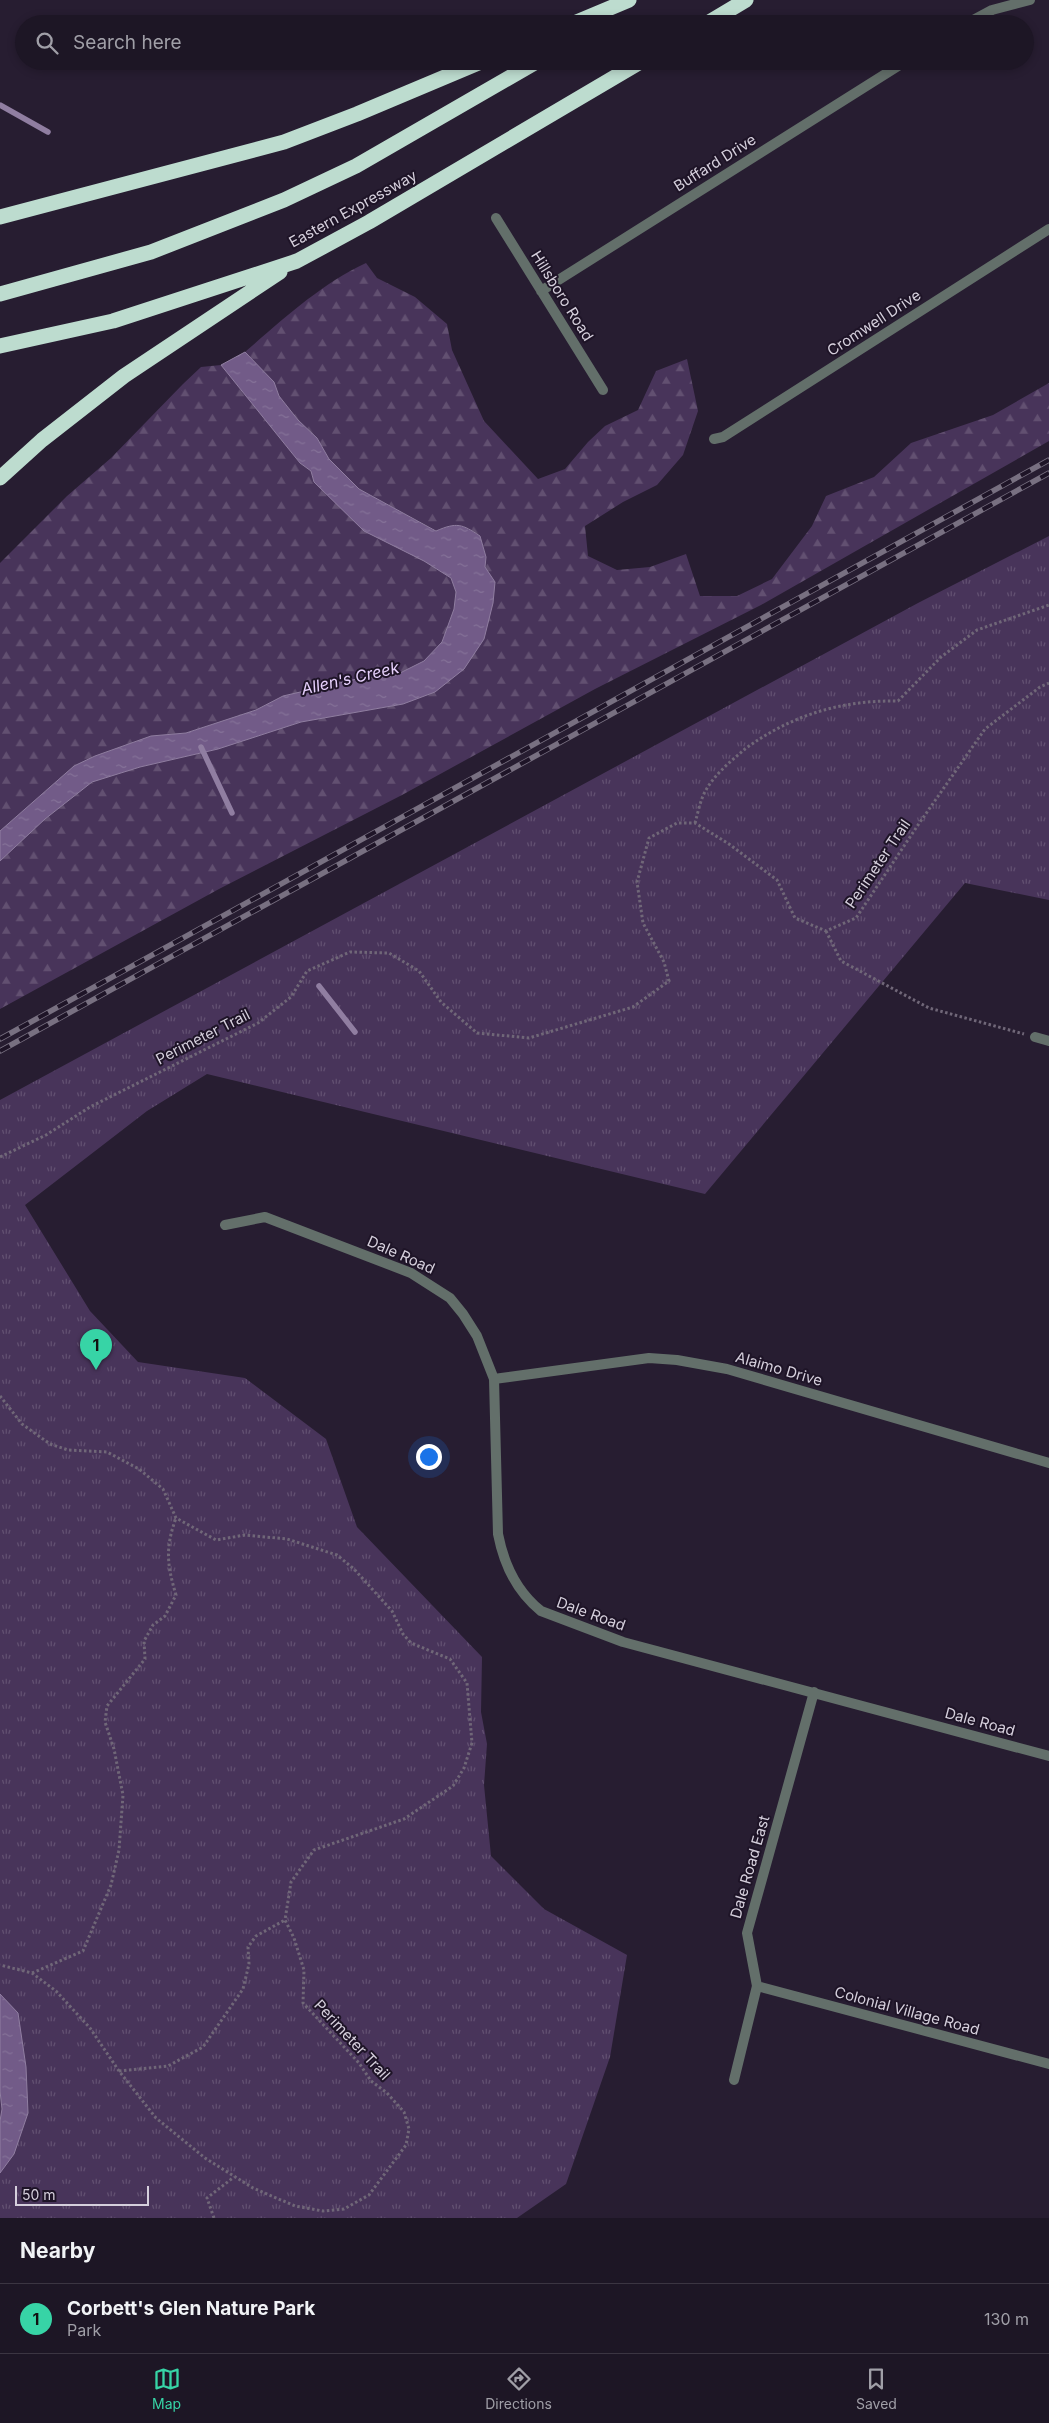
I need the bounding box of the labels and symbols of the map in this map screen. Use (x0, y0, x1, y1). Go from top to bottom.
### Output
street label: Buffard Drive (670, 130, 759, 195)
street label: Eastern Expressway (286, 165, 420, 252)
street label: Hillsboro Road (527, 247, 598, 344)
street label: Cromwell Drive (823, 285, 924, 360)
water label: Allen's Creek (298, 657, 401, 699)
street label: Perimeter Trail (841, 816, 914, 912)
street label: Perimeter Trail (152, 1005, 253, 1068)
street label: Dale Road (364, 1231, 438, 1278)
pin: 1 (80, 1329, 112, 1370)
street label: Alaimo Drive (733, 1347, 825, 1390)
your location (416, 1444, 442, 1470)
street label: Dale Road (554, 1592, 628, 1635)
street label: Dale Road (943, 1703, 1017, 1740)
street label: Dale Road East (726, 1813, 773, 1921)
street label: Colonial Village Road (833, 1982, 982, 2039)
street label: Perimeter Trail (310, 1995, 395, 2084)
scale bar (15, 2183, 149, 2206)

